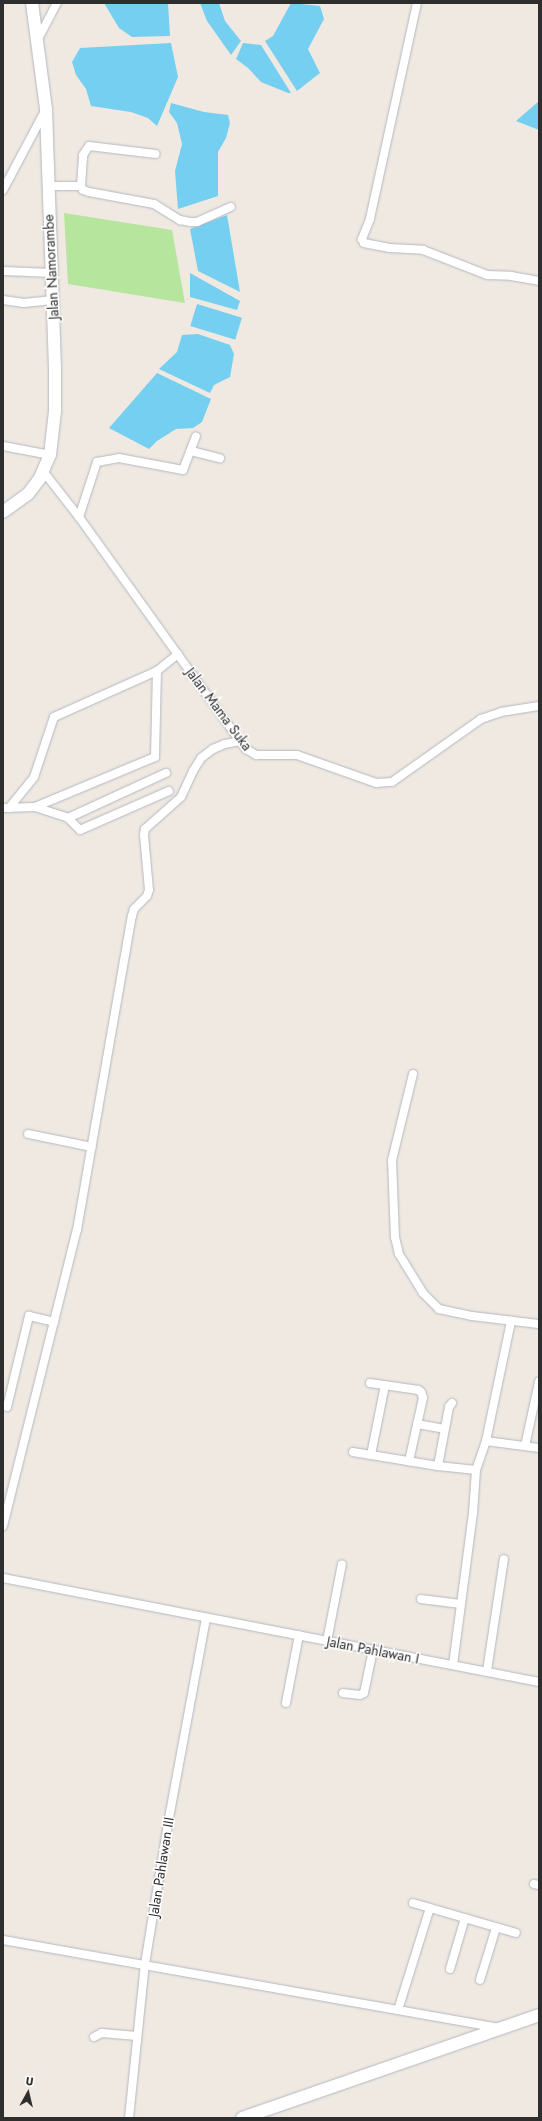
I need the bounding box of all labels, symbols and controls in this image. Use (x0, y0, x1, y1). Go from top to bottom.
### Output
street label: Jalan Namorambe (40, 214, 62, 320)
street label: Jalan Mama Suka (182, 664, 256, 754)
street label: Jalan Pahlawan I (325, 1633, 421, 1667)
street label: Jalan Pahlawan III (145, 1816, 177, 1918)
north arrow (8, 2073, 48, 2113)
text: U (25, 2073, 35, 2090)

